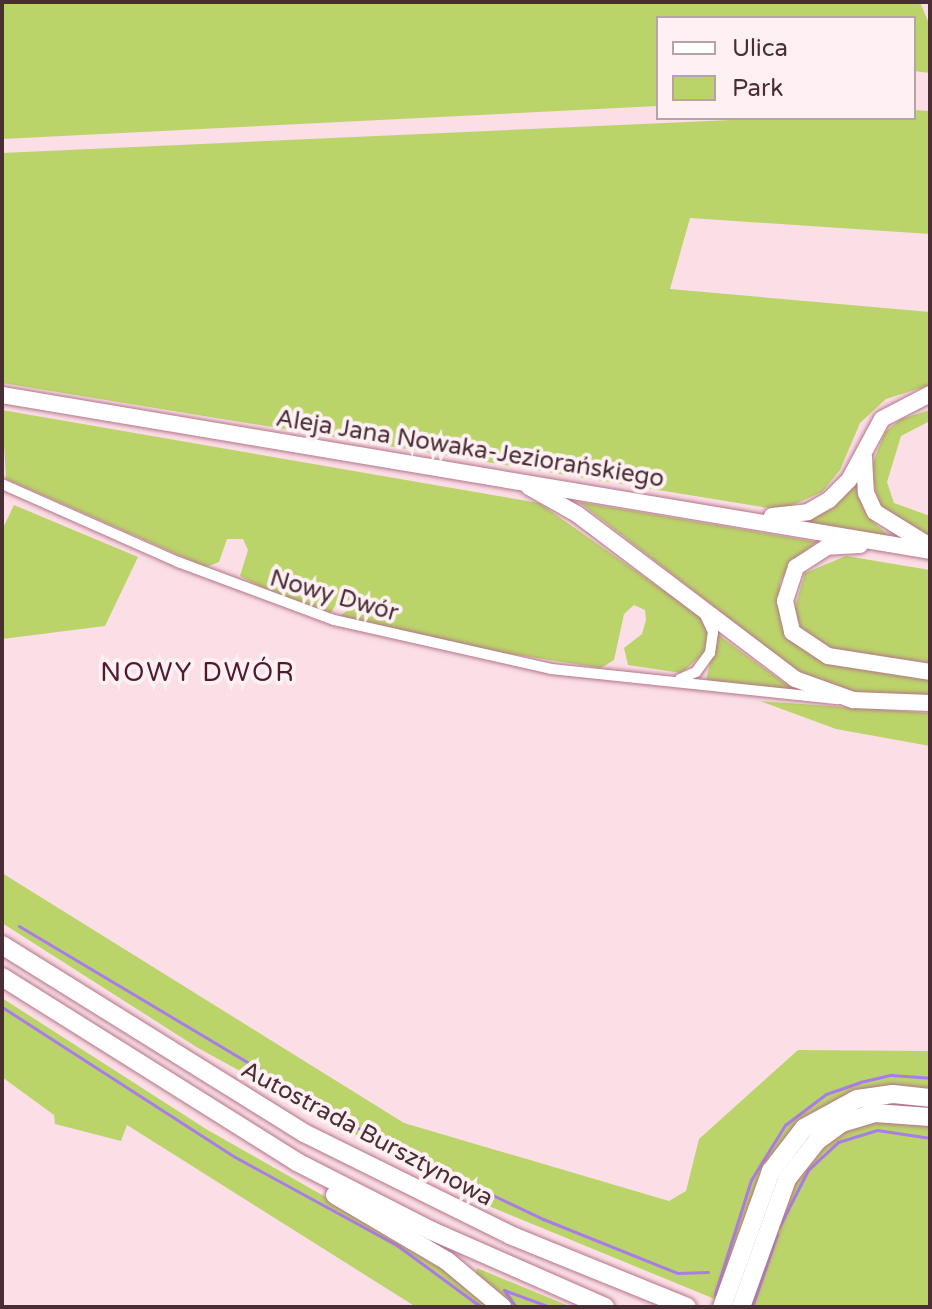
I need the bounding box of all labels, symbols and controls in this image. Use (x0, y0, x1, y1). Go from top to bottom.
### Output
legend (656, 16, 916, 120)
text: Ulica (732, 34, 788, 63)
text: Park (732, 74, 783, 103)
street label: Aleja Jana Nowaka-Jeziorańskiego (274, 404, 666, 494)
street label: Nowy Dwór (267, 564, 401, 628)
district label: NOWY DWÓR (100, 657, 296, 689)
street label: Autostrada Bursztynowa (236, 1055, 498, 1213)

